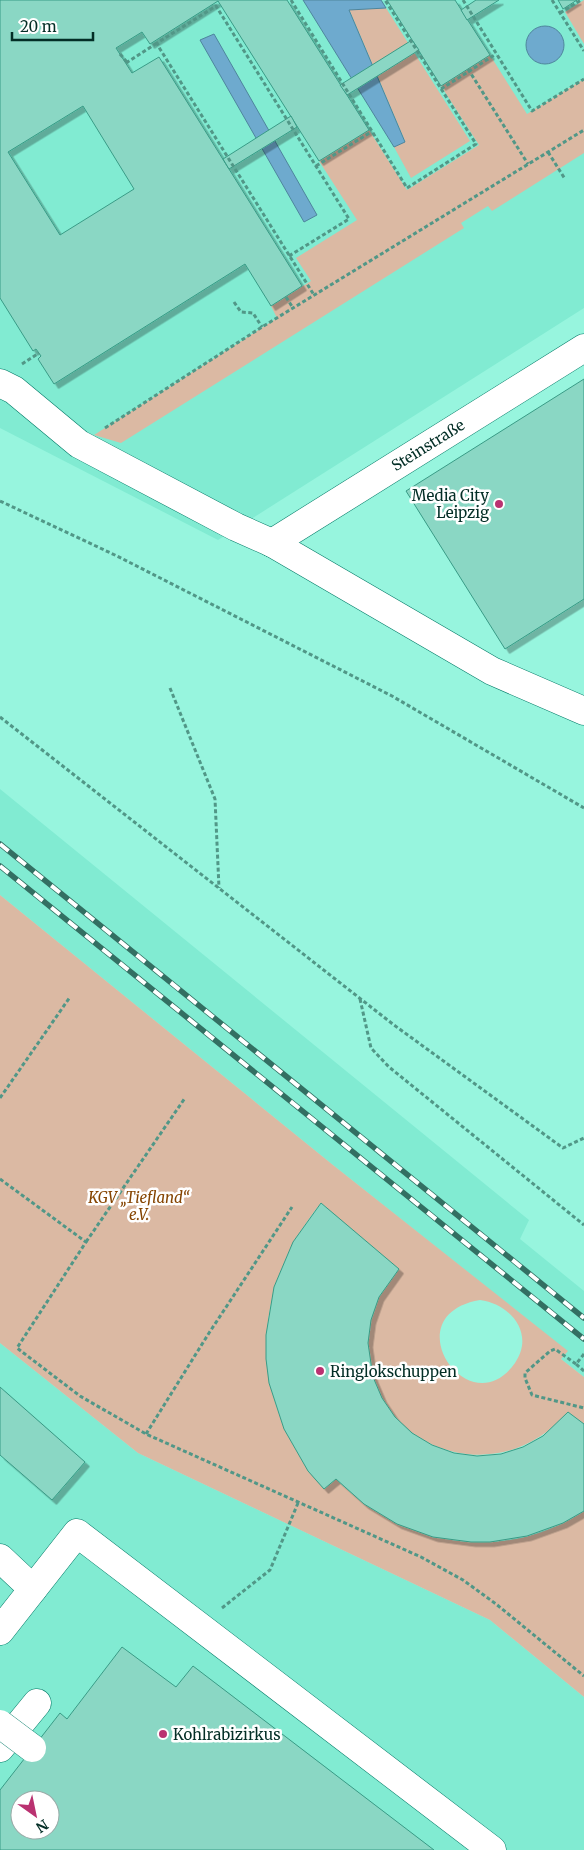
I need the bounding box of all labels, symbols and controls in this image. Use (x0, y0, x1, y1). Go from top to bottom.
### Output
scale bar (12, 10, 94, 42)
text: 20 m (20, 17, 57, 36)
street label: Steinstraße (388, 415, 468, 475)
place label: Media City Leipzig (412, 486, 489, 522)
marker: Media City Leipzig (493, 498, 505, 510)
park label: KGV „Tiefland“ e.V. (87, 1188, 190, 1224)
place label: Ringlokschuppen (330, 1362, 457, 1381)
marker: Ringlokschuppen (314, 1365, 326, 1377)
place label: Kohlrabizirkus (173, 1725, 281, 1744)
marker: Kohlrabizirkus (157, 1728, 169, 1740)
north arrow (10, 1790, 60, 1840)
text: N (33, 1815, 52, 1836)

